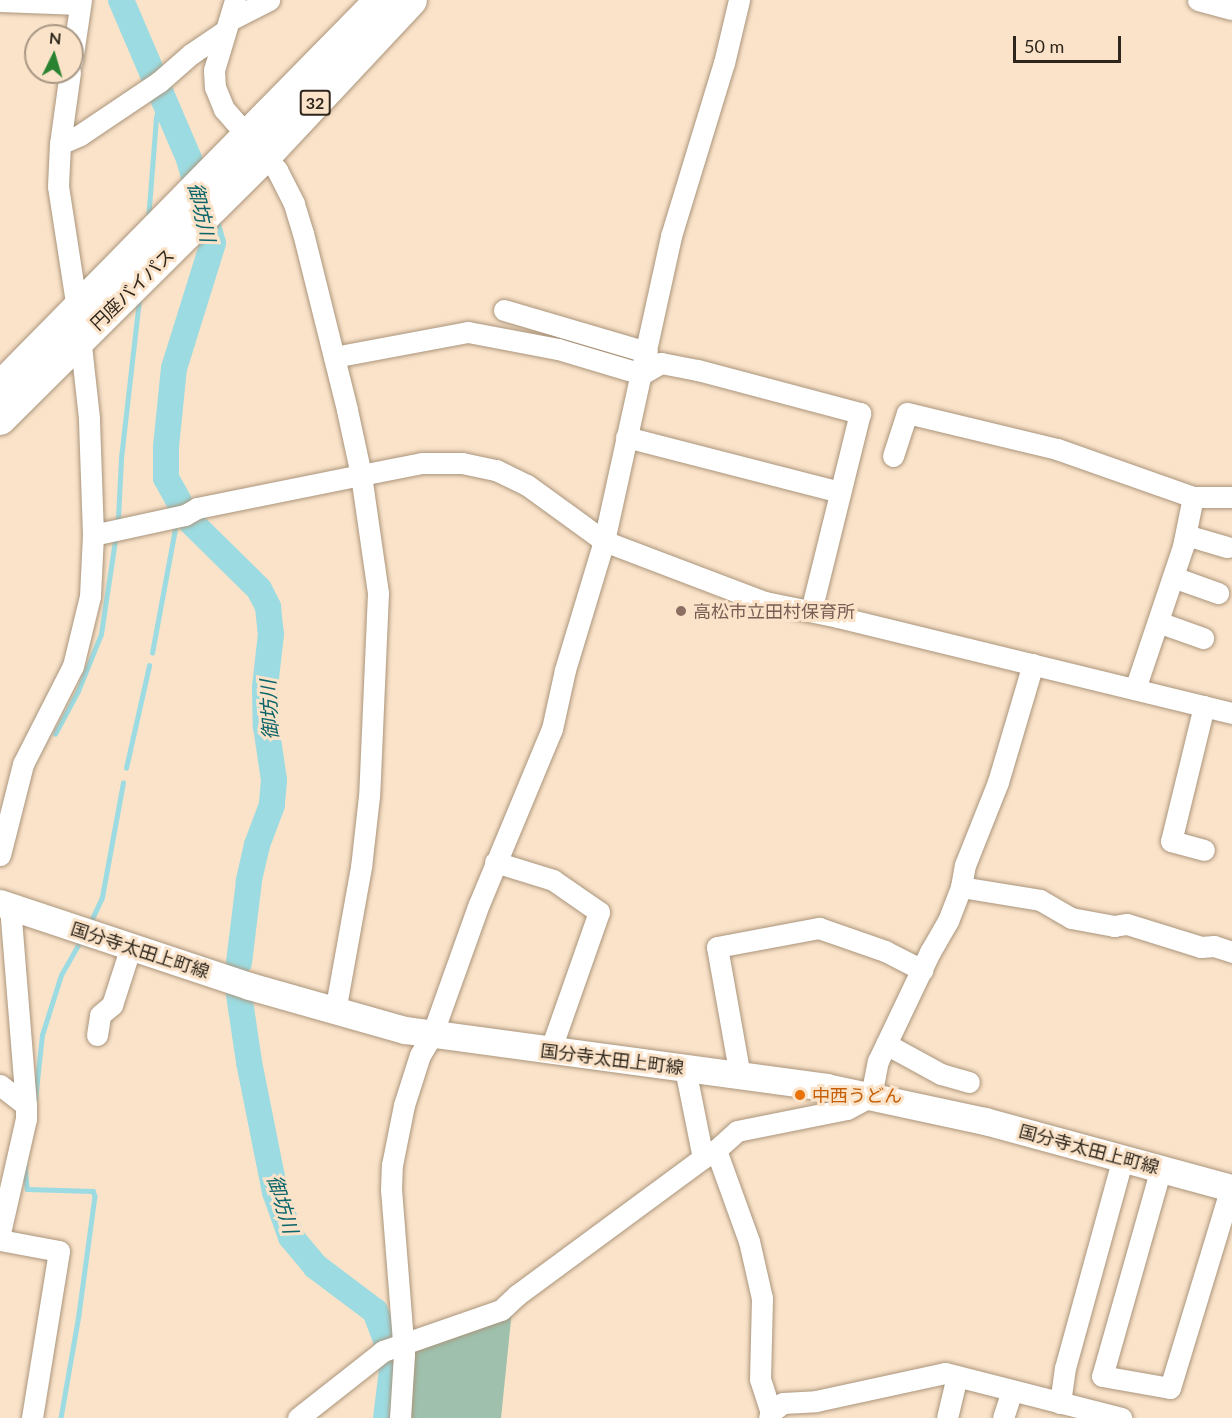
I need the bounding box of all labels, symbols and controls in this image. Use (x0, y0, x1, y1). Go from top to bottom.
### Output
north arrow (24, 24, 84, 84)
scale bar (1016, 24, 1124, 62)
text: N (48, 28, 62, 48)
text: 50 m (1024, 35, 1064, 57)
road number: 32 (298, 90, 332, 116)
water label: 御坊川 (184, 180, 220, 244)
street label: 円座バイパス (86, 244, 178, 334)
place label: 高松市立田村保育所 (693, 600, 855, 622)
marker: 高松市立田村保育所 (674, 604, 688, 618)
water label: 御坊川 (255, 679, 283, 741)
street label: 国分寺太田上町線 (68, 917, 212, 983)
street label: 国分寺太田上町線 (539, 1040, 685, 1078)
place label: 中西うどん (812, 1084, 902, 1106)
marker: 中西うどん (793, 1088, 807, 1102)
street label: 国分寺太田上町線 (1017, 1120, 1161, 1178)
water label: 御坊川 (263, 1172, 303, 1236)

